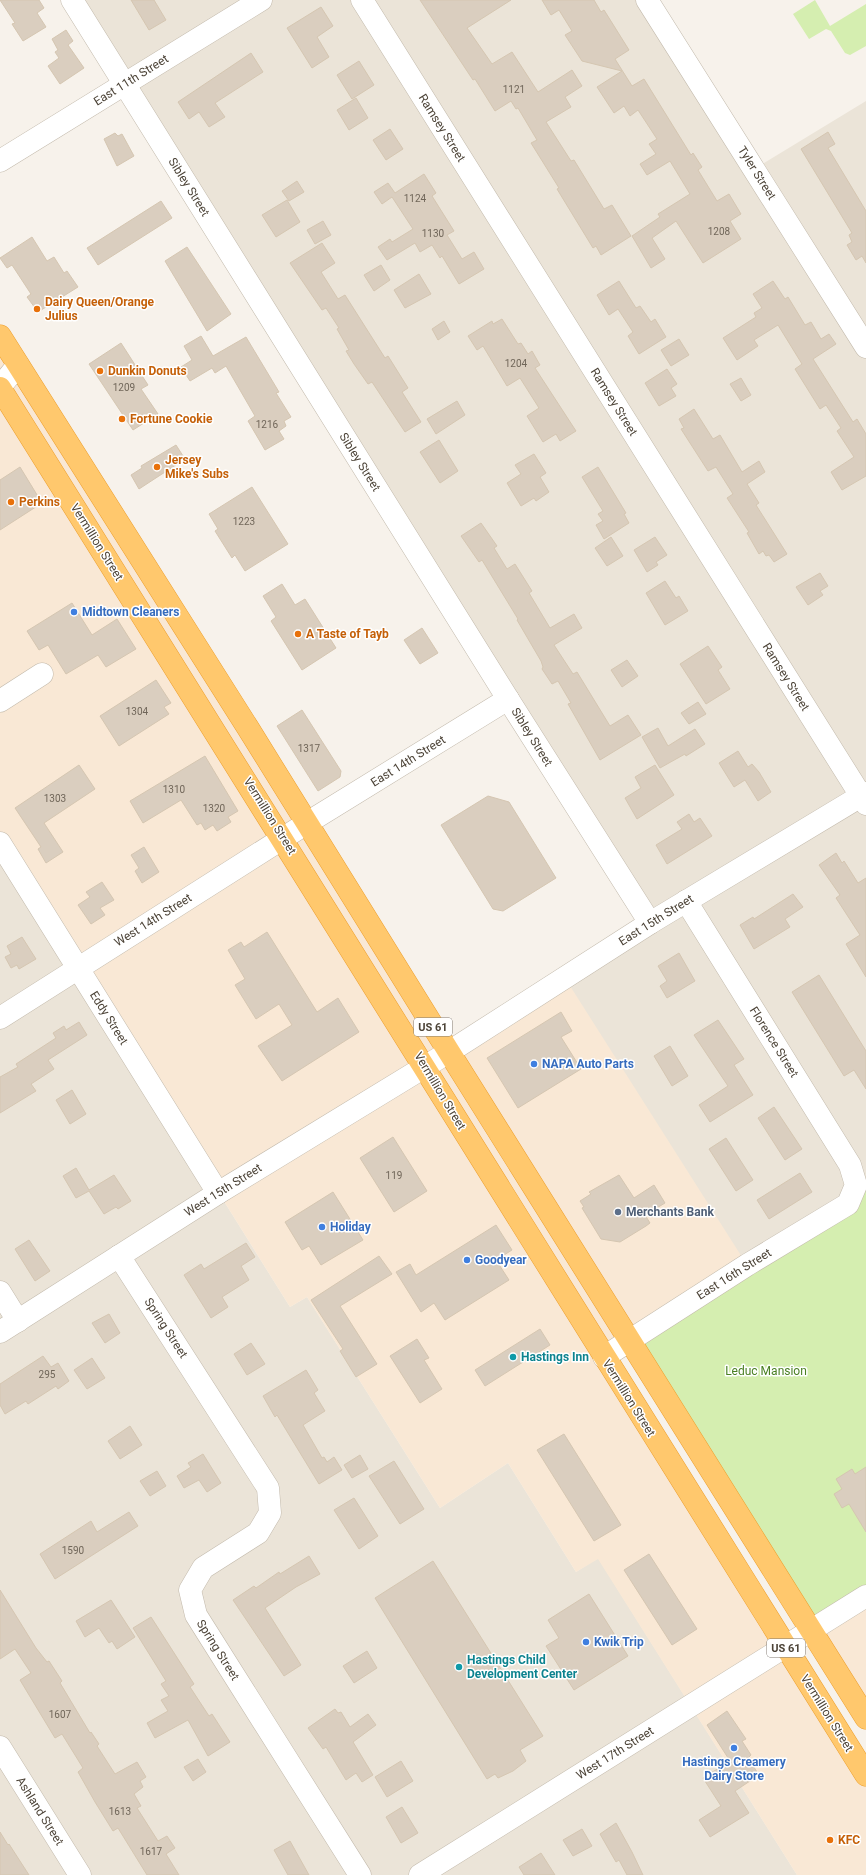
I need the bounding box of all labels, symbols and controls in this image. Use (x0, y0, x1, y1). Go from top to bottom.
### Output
street label: East 11th Street (91, 51, 171, 108)
house number: 1121 (503, 84, 525, 95)
street label: Ramsey Street (416, 92, 468, 165)
street label: Tyler Street (735, 144, 779, 202)
street label: Sibley Street (165, 155, 213, 219)
house number: 1124 (404, 193, 427, 204)
house number: 1208 (708, 226, 731, 237)
house number: 1130 (422, 228, 445, 239)
place label: Dairy Queen/Orange Julius (45, 295, 155, 323)
marker: Dairy Queen/Orange Julius (32, 304, 42, 314)
house number: 1204 (505, 358, 528, 369)
place label: Dunkin Donuts (108, 364, 187, 378)
marker: Dunkin Donuts (95, 366, 105, 376)
street label: Ramsey Street (588, 366, 640, 439)
house number: 1209 (113, 382, 135, 393)
place label: Fortune Cookie (130, 412, 213, 426)
marker: Fortune Cookie (117, 414, 127, 424)
house number: 1216 (256, 419, 279, 430)
street label: Sibley Street (336, 430, 384, 494)
place label: Jersey Mike's Subs (165, 453, 229, 481)
marker: Jersey Mike's Subs (152, 462, 162, 472)
place label: Perkins (19, 495, 60, 509)
marker: Perkins (6, 497, 16, 507)
street label: Vermillion Street (68, 501, 126, 583)
house number: 1223 (233, 516, 255, 527)
place label: Midtown Cleaners (82, 605, 179, 619)
marker: Midtown Cleaners (69, 607, 79, 617)
place label: A Taste of Tayb (306, 627, 389, 641)
marker: A Taste of Tayb (293, 629, 303, 639)
street label: Ramsey Street (760, 641, 812, 714)
street label: Sibley Street (508, 705, 556, 769)
house number: 1304 (126, 706, 149, 717)
street label: East 14th Street (368, 732, 448, 789)
house number: 1317 (298, 743, 321, 754)
street label: Vermillion Street (241, 775, 299, 857)
house number: 1310 (163, 784, 186, 795)
house number: 1303 (44, 793, 66, 804)
house number: 1320 (203, 803, 226, 814)
street label: West 14th Street (112, 891, 194, 949)
street label: East 15th Street (616, 891, 696, 948)
street label: Eddy Street (87, 989, 131, 1047)
street label: Florence Street (747, 1004, 801, 1080)
road number: US 61 (414, 1018, 452, 1036)
street label: Vermillion Street (411, 1050, 469, 1132)
place label: NAPA Auto Parts (542, 1057, 634, 1071)
marker: NAPA Auto Parts (529, 1059, 539, 1069)
street label: West 15th Street (182, 1161, 264, 1219)
house number: 119 (386, 1170, 402, 1181)
place label: Merchants Bank (626, 1205, 714, 1219)
marker: Merchants Bank (613, 1207, 623, 1217)
place label: Holiday (330, 1220, 372, 1234)
marker: Holiday (317, 1222, 327, 1232)
street label: East 16th Street (694, 1245, 774, 1302)
place label: Goodyear (475, 1253, 527, 1267)
marker: Goodyear (462, 1255, 472, 1265)
street label: Spring Street (141, 1295, 191, 1361)
place label: Hastings Inn (521, 1350, 589, 1364)
marker: Hastings Inn (508, 1352, 518, 1362)
street label: Vermillion Street (600, 1357, 658, 1439)
park label: Leduc Mansion (725, 1364, 807, 1378)
house number: 295 (39, 1369, 56, 1380)
house number: 1590 (62, 1545, 85, 1556)
street label: Spring Street (194, 1617, 242, 1683)
place label: Kwik Trip (594, 1635, 644, 1649)
marker: Kwik Trip (581, 1637, 591, 1647)
road number: US 61 (767, 1639, 805, 1657)
place label: Hastings Child Development Center (467, 1653, 578, 1681)
marker: Hastings Child Development Center (454, 1662, 464, 1672)
street label: Vermillion Street (798, 1672, 856, 1754)
house number: 1607 (49, 1709, 72, 1720)
street label: West 17th Street (574, 1724, 656, 1782)
marker: Hastings Creamery Dairy Store (729, 1743, 739, 1753)
place label: Hastings Creamery Dairy Store (682, 1755, 787, 1783)
street label: Ashland Street (13, 1774, 67, 1848)
house number: 1613 (109, 1806, 131, 1817)
place label: KFC (838, 1833, 860, 1847)
marker: KFC (825, 1835, 835, 1845)
house number: 1617 (140, 1846, 163, 1857)

